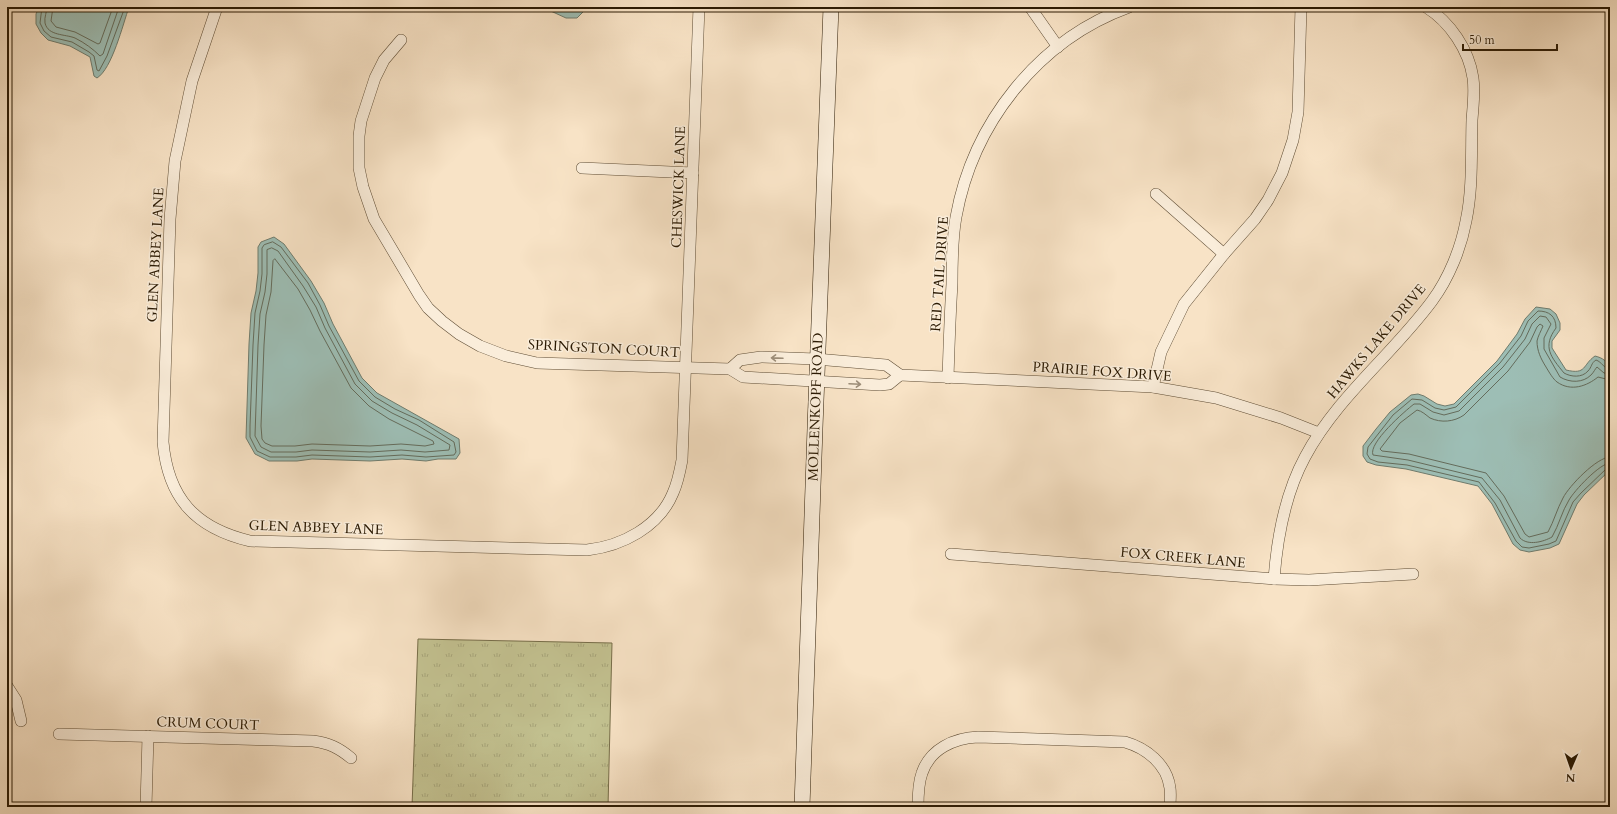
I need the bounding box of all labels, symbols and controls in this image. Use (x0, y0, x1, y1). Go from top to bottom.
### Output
scale bar (1463, 26, 1557, 52)
text: 50 m (1469, 32, 1496, 48)
street label: CHESWICK LANE (667, 125, 690, 248)
street label: GLEN ABBEY LANE (142, 187, 169, 323)
street label: RED TAIL DRIVE (926, 215, 953, 332)
street label: HAWKS LAKE DRIVE (1323, 280, 1430, 403)
street label: MOLLENKOPF ROAD (803, 332, 828, 482)
street label: SPRINGSTON COURT (528, 335, 680, 362)
one-way arrow (771, 354, 784, 361)
street label: PRAIRIE FOX DRIVE (1032, 357, 1172, 386)
one-way arrow (848, 380, 861, 387)
street label: GLEN ABBEY LANE (248, 516, 384, 539)
street label: FOX CREEK LANE (1120, 543, 1247, 572)
street label: CRUM COURT (156, 712, 260, 735)
north arrow (1551, 748, 1591, 788)
text: N (1565, 770, 1576, 785)

